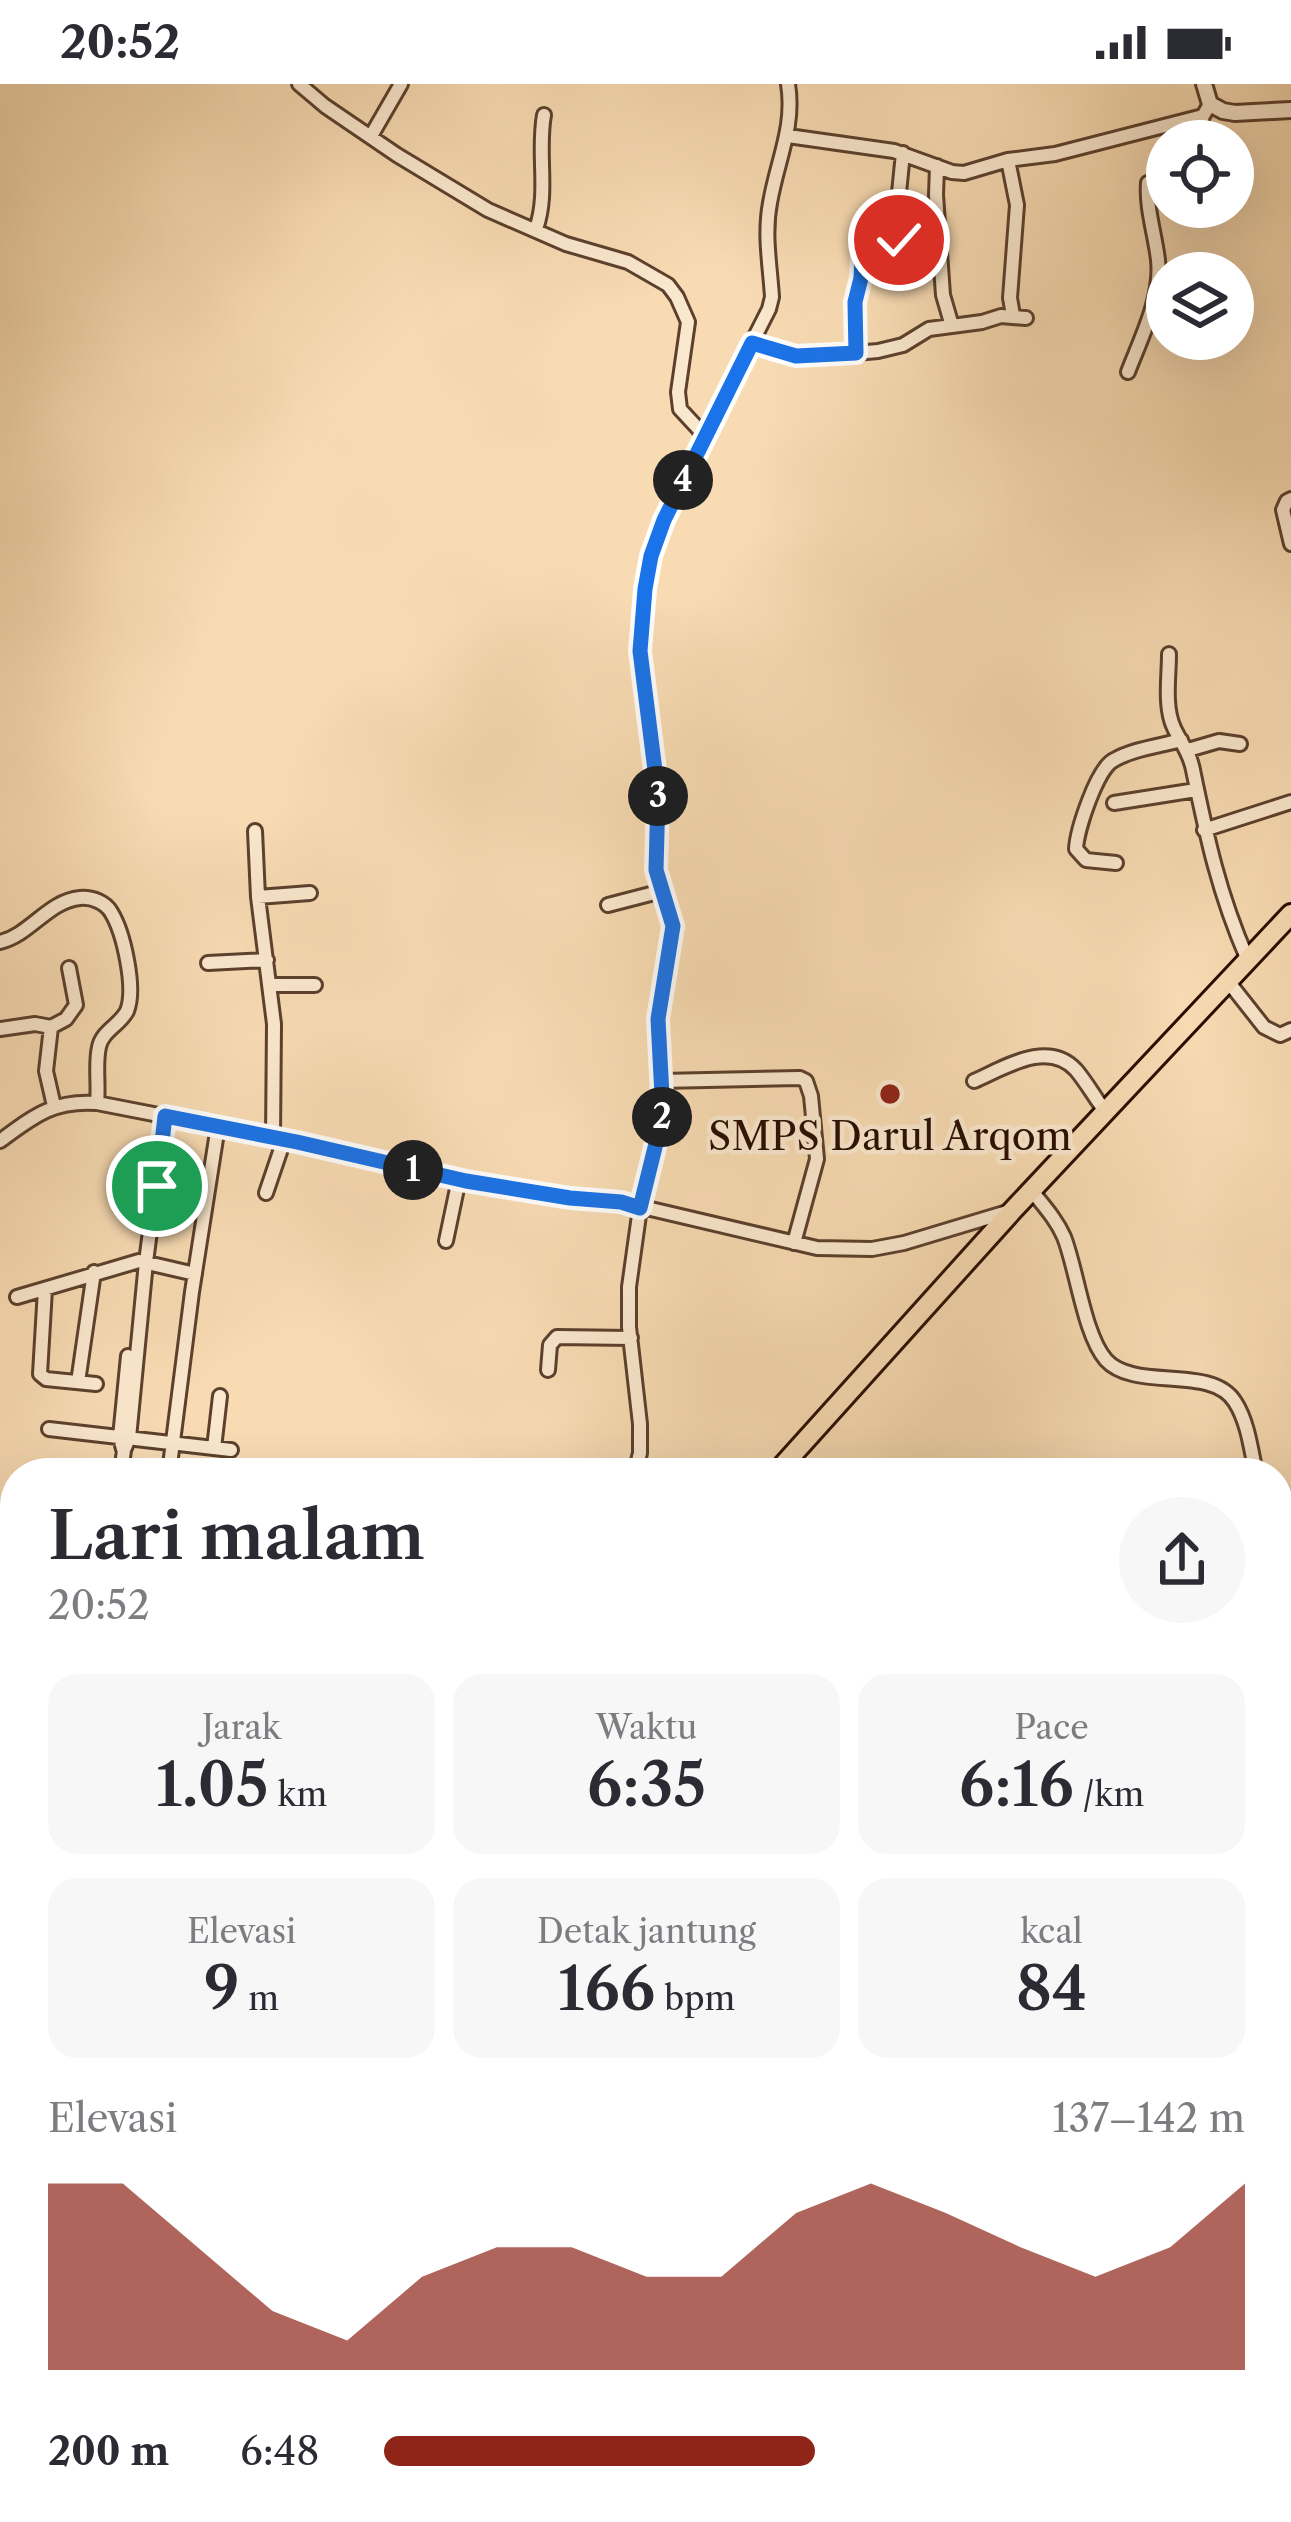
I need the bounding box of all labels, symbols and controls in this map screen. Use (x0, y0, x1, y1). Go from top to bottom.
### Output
text: 20:52 (60, 14, 180, 70)
map controls (1146, 120, 1254, 360)
button: locate (1146, 120, 1254, 228)
pin (848, 189, 950, 291)
icon: check (866, 207, 932, 273)
button: layers (1146, 252, 1254, 360)
pin: 4 (653, 450, 713, 510)
text: 4 (673, 459, 693, 500)
pin: 3 (628, 766, 688, 826)
text: 3 (649, 775, 667, 816)
marker: SMPS Darul Arqom (877, 1081, 903, 1107)
pin: 2 (632, 1087, 692, 1147)
text: 2 (652, 1096, 672, 1137)
place label: SMPS Darul Arqom (708, 1112, 1072, 1160)
pin (106, 1135, 208, 1237)
pin: 1 (383, 1140, 443, 1200)
text: 1 (406, 1149, 420, 1190)
icon: arrive (124, 1153, 190, 1219)
text: Lari malam (48, 1495, 425, 1576)
button: share (1119, 1497, 1245, 1623)
text: 20:52 (48, 1581, 150, 1629)
text: Jarak (202, 1707, 281, 1748)
text: Waktu (596, 1707, 697, 1748)
text: Pace (1014, 1707, 1089, 1748)
text: 1.05 (156, 1748, 269, 1822)
text: 6:35 (587, 1748, 706, 1822)
text: 6:16 (959, 1748, 1074, 1822)
text: km (269, 1774, 327, 1815)
text: /km (1074, 1774, 1144, 1815)
text: Elevasi (187, 1911, 296, 1952)
text: Detak jantung (537, 1911, 756, 1952)
text: kcal (1020, 1911, 1083, 1952)
text: 9 (204, 1952, 240, 2026)
text: 166 (558, 1952, 655, 2026)
text: 84 (1016, 1952, 1087, 2026)
text: m (240, 1978, 279, 2019)
text: bpm (655, 1978, 735, 2019)
text: Elevasi (48, 2094, 177, 2142)
text: 137–142 m (1052, 2094, 1245, 2142)
text: 200 m (48, 2427, 169, 2475)
text: 6:48 (240, 2427, 319, 2475)

